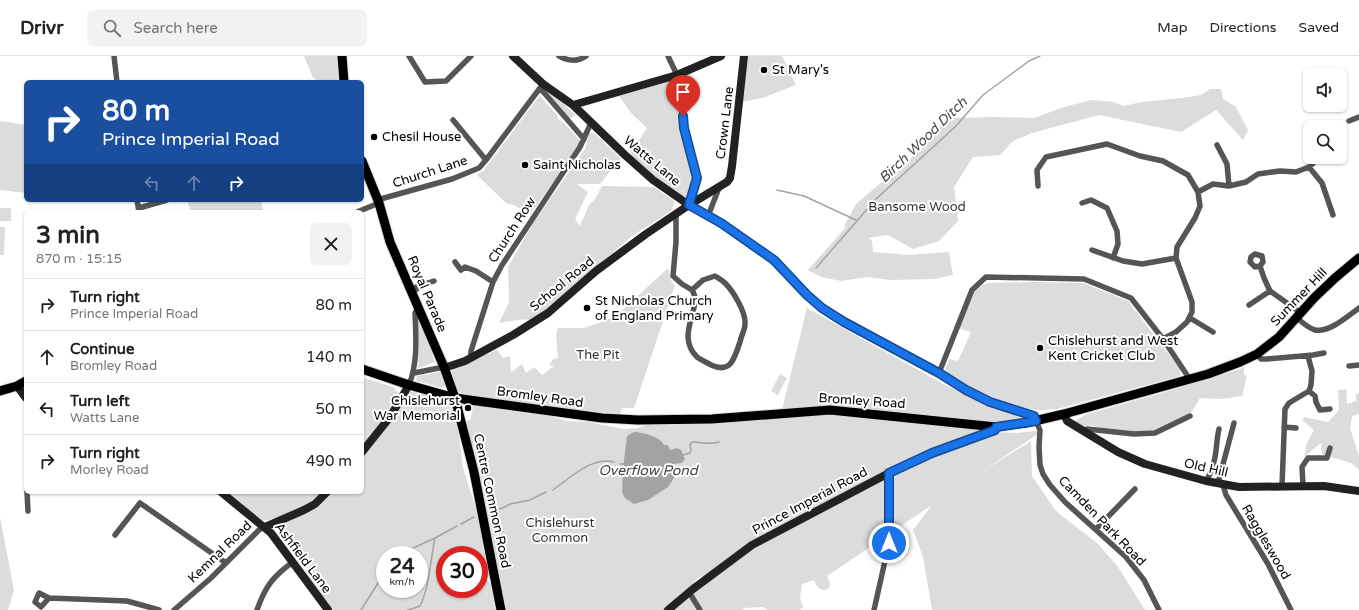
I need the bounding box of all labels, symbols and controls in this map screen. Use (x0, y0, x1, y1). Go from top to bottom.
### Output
search box (87, 10, 367, 46)
text: Drivr (20, 17, 63, 39)
icon: search (101, 17, 123, 39)
text: Search here (133, 19, 218, 37)
text: Map (1157, 19, 1188, 36)
text: Directions (1210, 19, 1277, 36)
text: Saved (1299, 19, 1339, 36)
place label: St Mary's (772, 62, 829, 78)
marker: St Mary's (759, 65, 769, 75)
map controls (1303, 68, 1347, 164)
button: sound (1303, 68, 1347, 112)
pin (666, 75, 700, 116)
icon: arrive (672, 81, 694, 103)
street label: Crown Lane (713, 86, 737, 160)
water label: Birch Wood Ditch (875, 93, 971, 186)
text: 80 m (102, 94, 170, 128)
icon: right (36, 96, 88, 148)
button: search (1303, 120, 1347, 164)
text: Prince Imperial Road (102, 128, 280, 150)
place label: Chesil House (382, 129, 461, 145)
marker: Chesil House (369, 132, 379, 142)
street label: Watts Lane (620, 133, 684, 189)
street label: Church Lane (390, 152, 470, 192)
place label: Saint Nicholas (533, 157, 621, 173)
marker: Saint Nicholas (520, 160, 530, 170)
icon: left (141, 172, 163, 194)
icon: ahead (183, 172, 205, 194)
icon: right (225, 172, 247, 194)
street label: Church Row (485, 194, 539, 266)
park label: Bansome Wood (868, 199, 966, 215)
text: 3 min (36, 221, 100, 250)
button: close (310, 223, 352, 265)
text: 870 m · 15:15 (36, 251, 122, 267)
street label: Royal Parade (404, 253, 450, 335)
street label: School Road (527, 253, 597, 315)
street label: Summer Hill (1267, 265, 1331, 329)
text: Turn right (70, 288, 140, 306)
place label: St Nicholas Church of England Primary (595, 293, 714, 324)
icon: right (36, 294, 58, 316)
text: 80 m (315, 296, 352, 314)
marker: St Nicholas Church of England Primary (582, 303, 592, 313)
text: Prince Imperial Road (70, 306, 198, 322)
place label: Chislehurst and West Kent Cricket Club (1048, 333, 1178, 364)
text: Continue (70, 340, 134, 358)
marker: Chislehurst and West Kent Cricket Club (1035, 343, 1045, 353)
icon: ahead (36, 346, 58, 368)
park label: The Pit (576, 347, 620, 363)
text: 140 m (306, 348, 352, 366)
text: Bromley Road (70, 358, 157, 374)
street label: Bromley Road (496, 383, 584, 411)
street label: Bromley Road (818, 390, 906, 412)
text: Turn left (70, 392, 130, 410)
place label: Chislehurst War Memorial (373, 393, 460, 424)
icon: left (36, 398, 58, 420)
text: 50 m (315, 400, 352, 418)
marker: Chislehurst War Memorial (463, 403, 473, 413)
text: Watts Lane (70, 410, 139, 426)
street label: Centre Common Road (470, 432, 514, 570)
text: Turn right (70, 444, 140, 462)
icon: right (36, 450, 58, 472)
text: 490 m (306, 452, 352, 470)
street label: Old Hill (1182, 455, 1230, 481)
text: Morley Road (70, 462, 149, 478)
water label: Overflow Pond (598, 462, 700, 479)
street label: Prince Imperial Road (750, 464, 870, 538)
street label: Camden Park Road (1055, 473, 1149, 569)
street label: Raggleswood (1238, 502, 1294, 582)
park label: Chislehurst Common (526, 515, 594, 546)
street label: Kemnal Road (185, 518, 255, 586)
street label: Ashfield Lane (271, 520, 335, 596)
position arrow (868, 522, 910, 564)
speed limit sign: 30 (436, 546, 488, 598)
text: 24 (389, 555, 415, 579)
text: km/h (389, 576, 415, 588)

